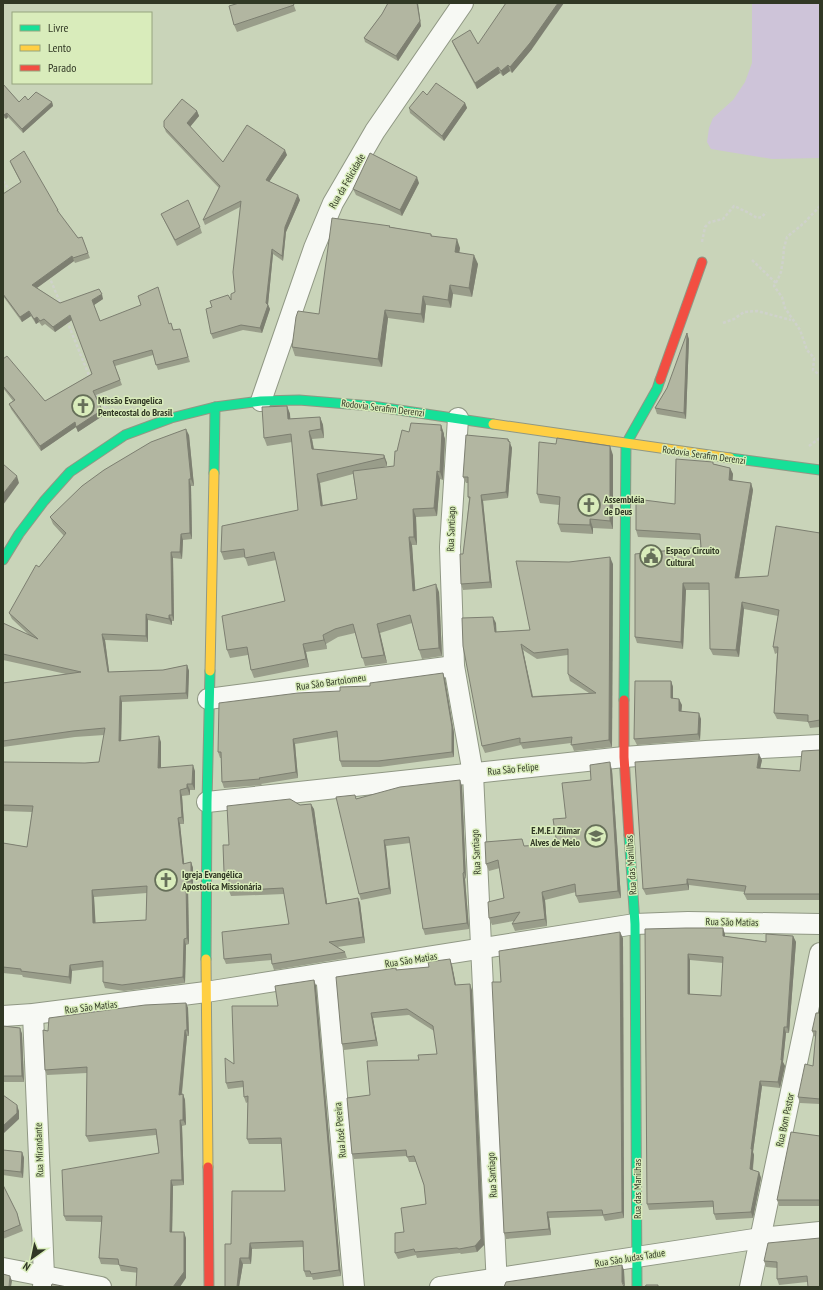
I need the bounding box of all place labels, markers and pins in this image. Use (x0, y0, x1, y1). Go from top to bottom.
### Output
church icon: Missão Evangelica Pentecostal do Brasil (70, 393, 96, 419)
place label: Missão Evangelica Pentecostal do Brasil (98, 394, 173, 419)
church icon: Assembléia de Deus (576, 492, 602, 518)
place label: Assembléia de Deus (603, 493, 644, 518)
public building icon: Espaço Circuito Cultural (638, 543, 664, 569)
place label: Espaço Circuito Cultural (666, 544, 720, 569)
school or university icon: E.M.E.I Zilmar Alves de Melo (583, 823, 609, 849)
place label: E.M.E.I Zilmar Alves de Melo (529, 824, 581, 849)
church icon: Igreja Evangélica Apostolica Missionária (153, 867, 179, 893)
place label: Igreja Evangélica Apostolica Missionária (181, 868, 262, 893)

